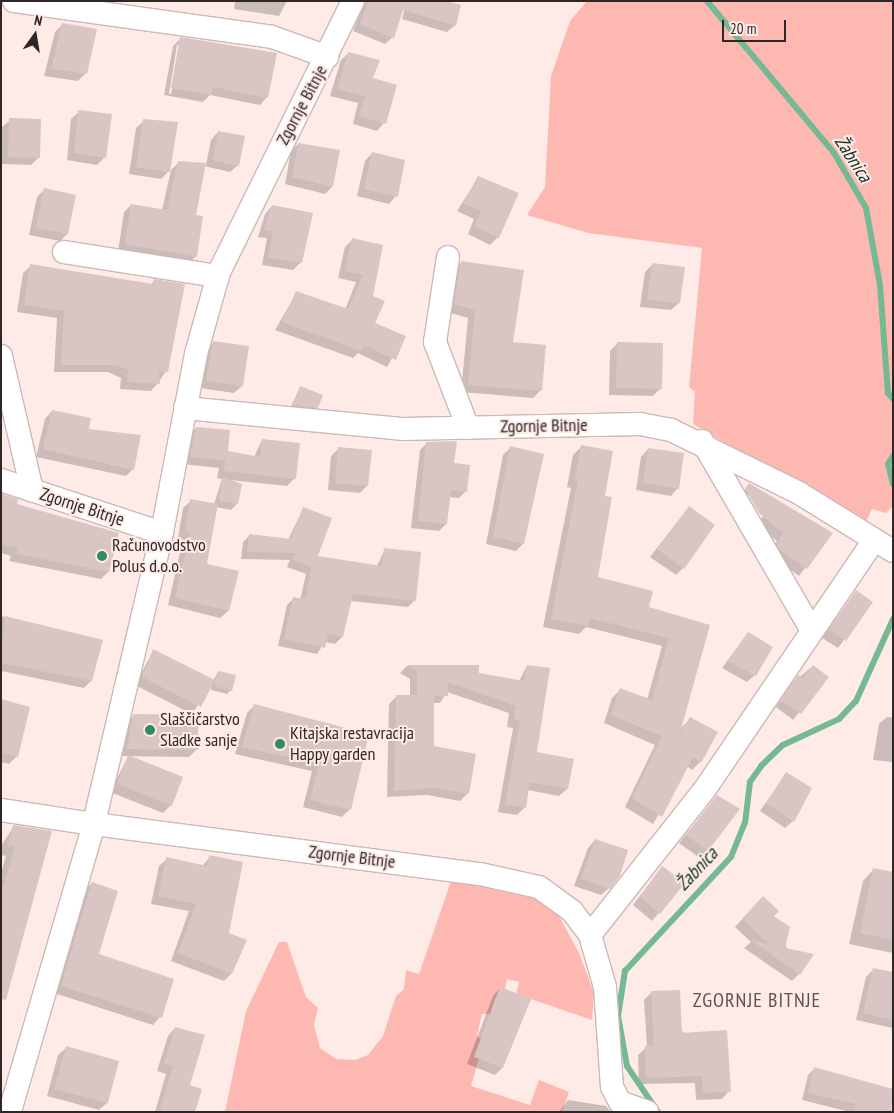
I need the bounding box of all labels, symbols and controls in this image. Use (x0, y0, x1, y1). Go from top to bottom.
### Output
north arrow (10, 10, 60, 60)
scale bar (724, 10, 788, 42)
text: N (33, 11, 44, 30)
text: 20 m (730, 19, 756, 38)
street label: Zgornje Bitnje (272, 61, 332, 149)
water label: Žabnica (830, 132, 876, 186)
street label: Zgornje Bitnje (500, 414, 588, 438)
street label: Zgornje Bitnje (37, 483, 127, 531)
place label: Računovodstvo Polus d.o.o. (112, 535, 206, 578)
marker: Računovodstvo Polus d.o.o. (96, 550, 108, 562)
place label: Slaščičarstvo Sladke sanje (160, 709, 240, 752)
place label: Kitajska restavracija Happy garden (290, 723, 414, 766)
marker: Slaščičarstvo Sladke sanje (144, 724, 156, 736)
marker: Kitajska restavracija Happy garden (274, 738, 286, 750)
street label: Zgornje Bitnje (307, 841, 397, 873)
water label: Žabnica (671, 843, 723, 895)
district label: ZGORNJE BITNJE (691, 988, 823, 1012)

